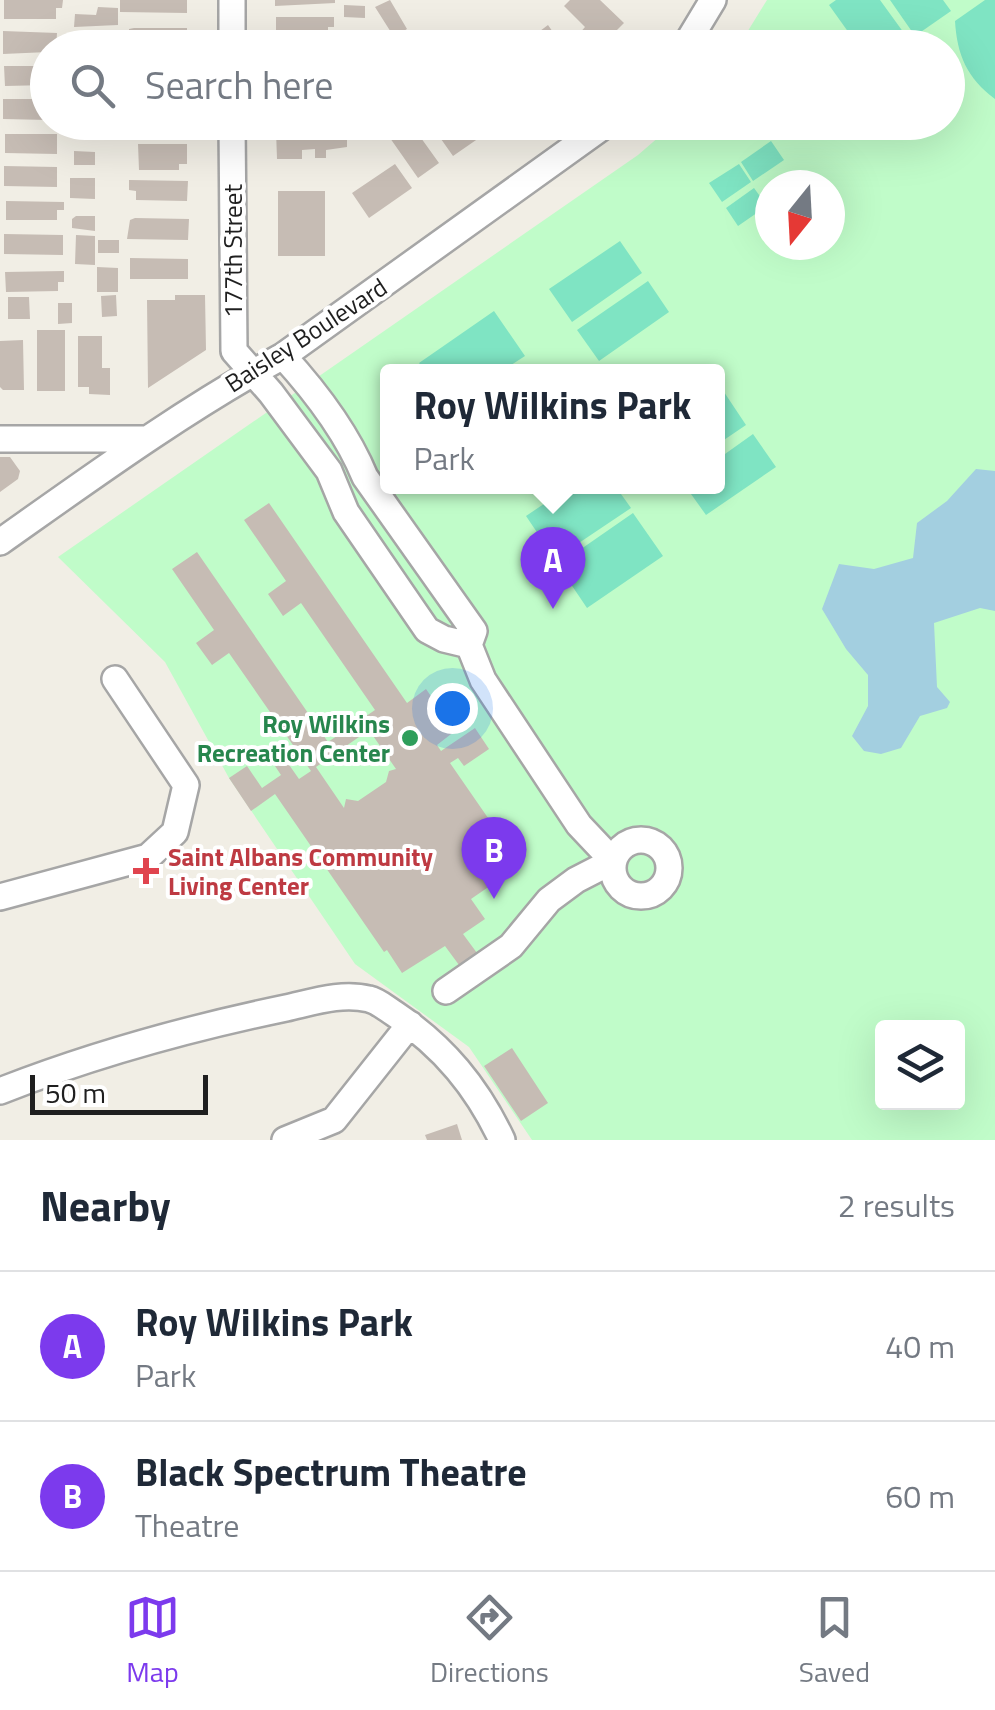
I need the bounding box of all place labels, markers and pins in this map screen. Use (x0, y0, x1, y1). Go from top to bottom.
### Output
pin: A (520, 526, 586, 609)
place label: Roy Wilkins Recreation Center (197, 705, 390, 772)
marker: Roy Wilkins Recreation Center (399, 727, 421, 749)
pin: B (462, 816, 526, 899)
place label: Saint Albans Community Living Center (168, 838, 433, 905)
marker: Saint Albans Community Living Center (133, 858, 159, 884)

